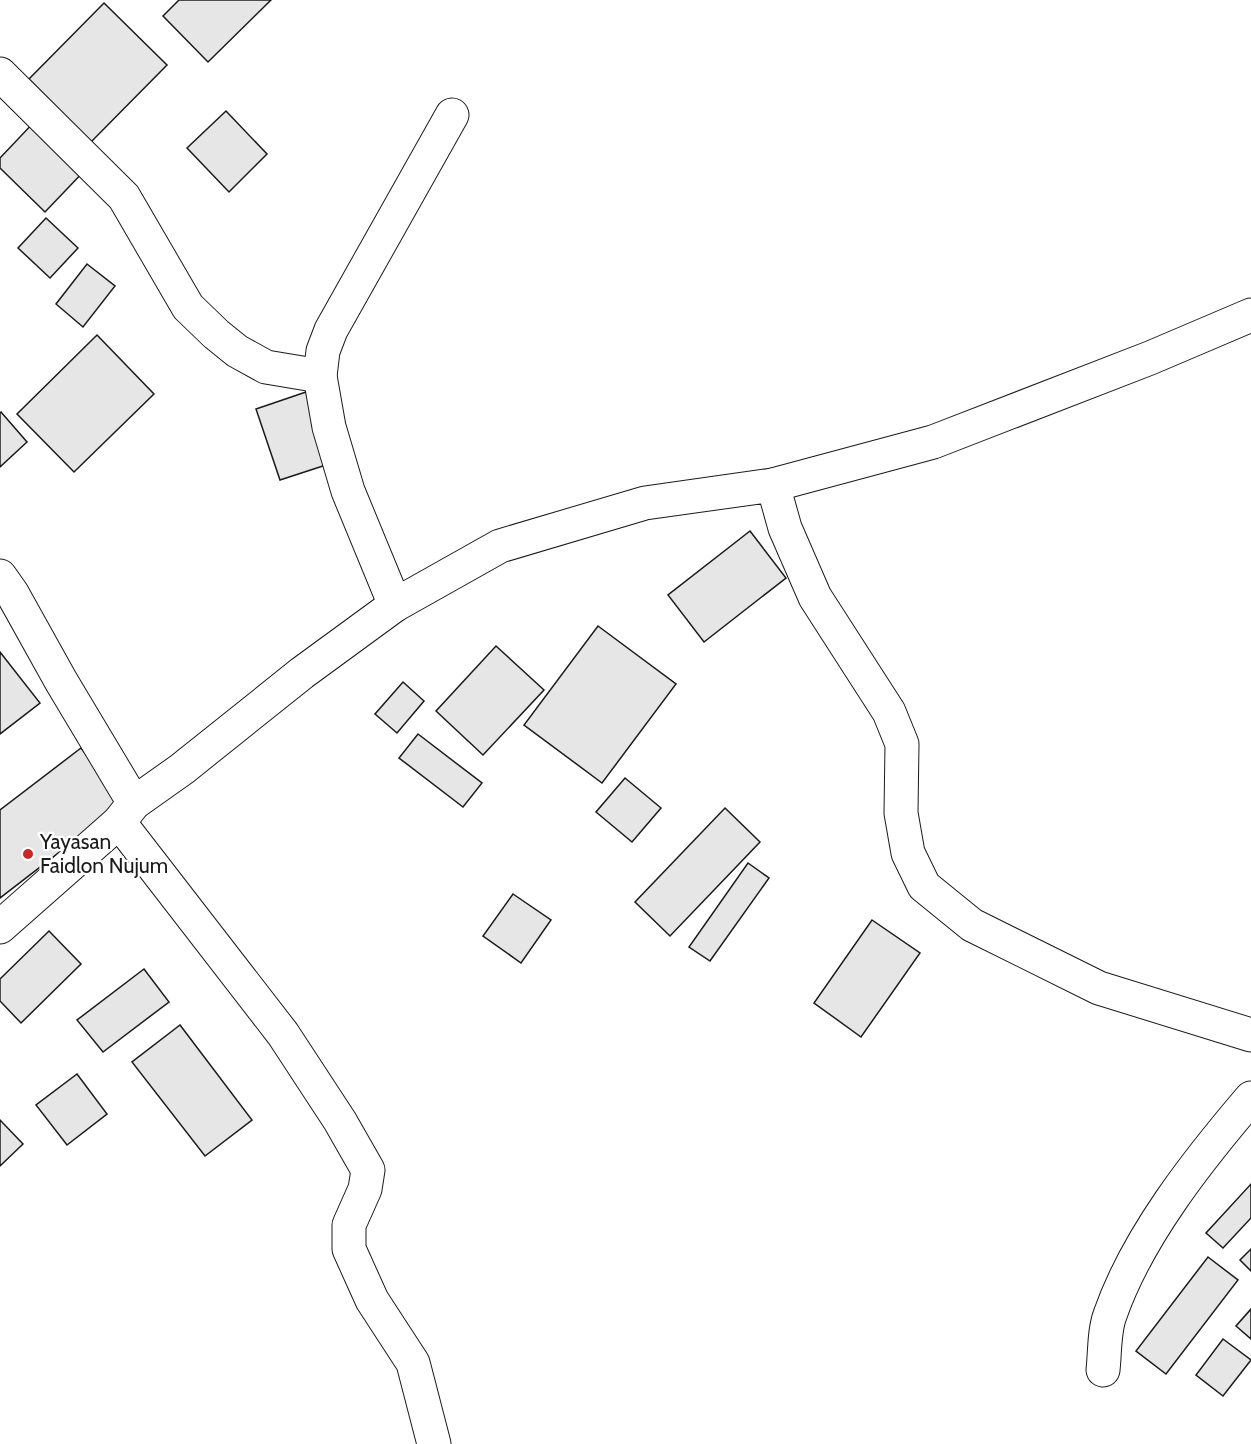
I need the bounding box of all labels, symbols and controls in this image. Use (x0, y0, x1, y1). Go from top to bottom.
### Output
place label: Yayasan Faidlon Nujum (39, 829, 168, 879)
marker: Yayasan Faidlon Nujum (21, 847, 35, 861)

